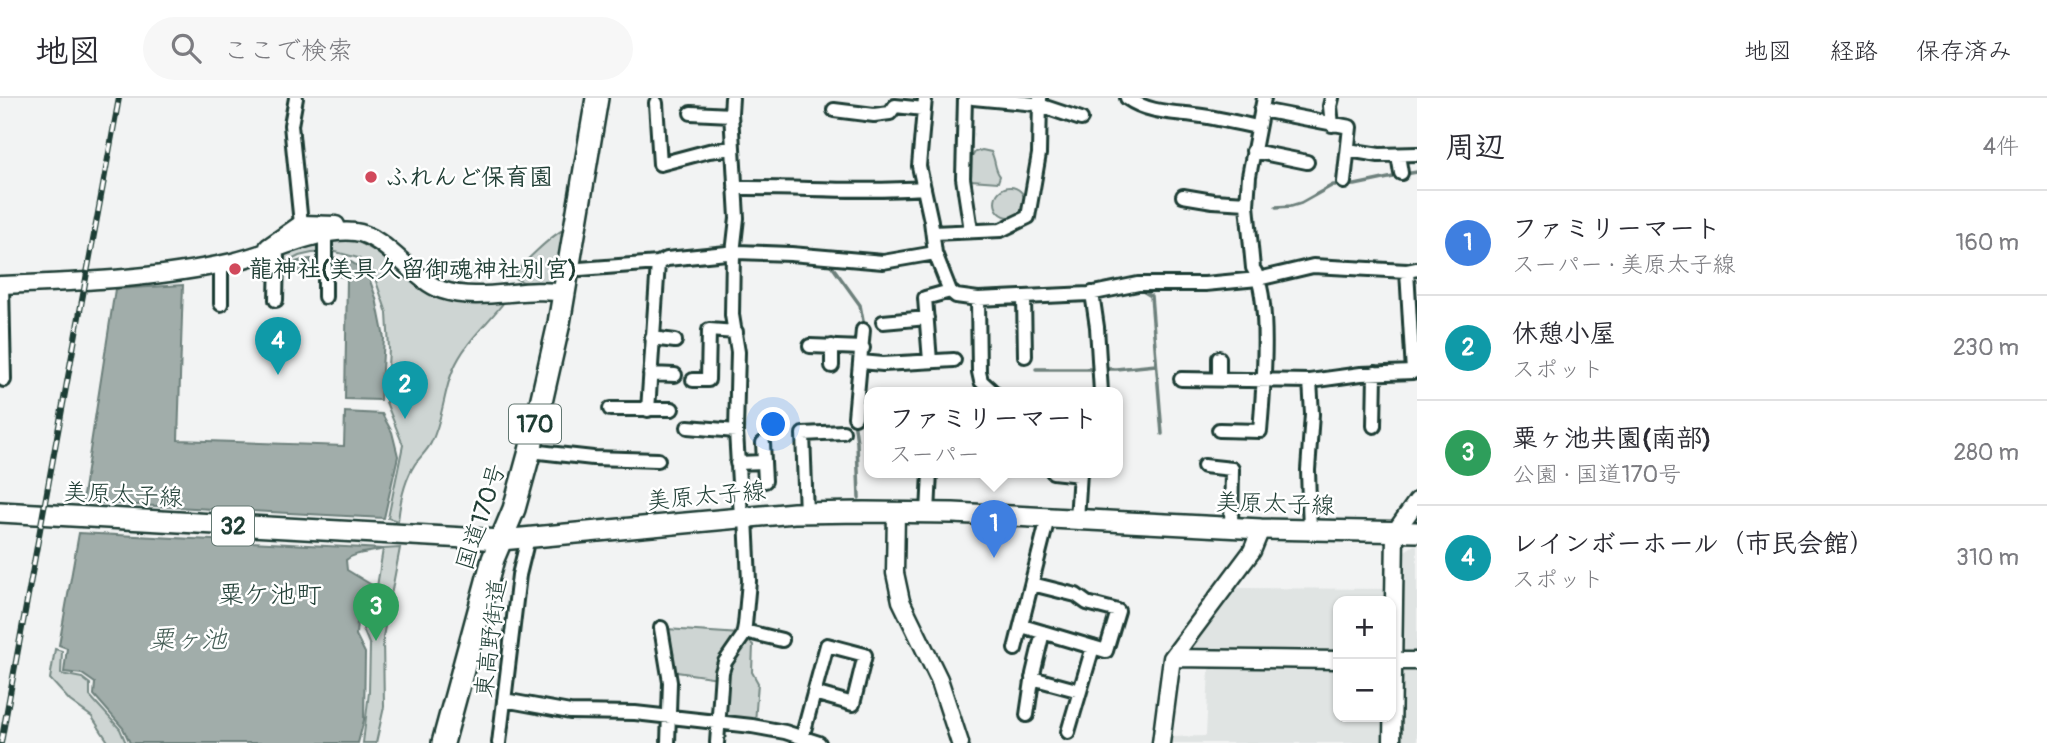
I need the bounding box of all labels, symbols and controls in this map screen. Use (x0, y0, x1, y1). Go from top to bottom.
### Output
search box (143, 17, 633, 80)
icon: search (167, 29, 205, 67)
text: 地図 (35, 31, 101, 72)
text: ここで検索 (223, 35, 353, 67)
text: 地図 (1744, 37, 1792, 66)
text: 経路 (1830, 37, 1878, 66)
text: 保存済み (1916, 37, 2012, 66)
text: 周辺 (1445, 129, 1505, 166)
text: 4件 (1983, 132, 2019, 161)
place label: ふれんど保育園 (385, 163, 553, 192)
marker: ふれんど保育園 (363, 169, 379, 185)
text: ファミリーマート (1512, 213, 1721, 245)
text: 1 (1464, 228, 1473, 257)
text: 160 m (1955, 228, 2019, 257)
text: スーパー · 美原太子線 (1512, 250, 1736, 279)
place label: 龍神社(美具久留御魂神社別宮) (249, 255, 577, 284)
marker: 龍神社(美具久留御魂神社別宮) (227, 261, 243, 277)
pin: 4 (255, 317, 301, 375)
text: 休憩小屋 (1512, 318, 1616, 350)
text: 2 (1462, 333, 1474, 362)
text: 230 m (1953, 333, 2019, 362)
text: スポット (1512, 355, 1604, 384)
pin: 2 (382, 361, 428, 419)
popup (864, 387, 1123, 478)
text: ファミリーマート (889, 403, 1098, 435)
road number: 170 (509, 404, 561, 444)
your location (756, 407, 790, 441)
text: 粟ヶ池共園(南部) (1512, 423, 1711, 455)
text: 3 (1462, 438, 1474, 467)
text: 280 m (1953, 438, 2019, 467)
text: スーパー (889, 440, 980, 469)
street label: 国道170号 (450, 460, 512, 574)
text: 公園 · 国道170号 (1512, 460, 1681, 489)
street label: 美原太子線 (645, 476, 767, 516)
street label: 美原太子線 (62, 477, 184, 513)
street label: 美原太子線 (1215, 487, 1335, 521)
pin: 1 (971, 500, 1017, 558)
road number: 32 (212, 506, 254, 546)
text: レインボーホール（市民会館） (1512, 528, 1875, 560)
text: 4 (1461, 543, 1475, 572)
text: 310 m (1956, 543, 2019, 572)
text: スポット (1512, 565, 1604, 594)
street label: 東高野街道 (469, 577, 513, 699)
district label: 粟ケ池町 (218, 579, 322, 611)
pin: 3 (353, 583, 399, 641)
map controls (1333, 596, 1396, 722)
button: + (1333, 596, 1396, 659)
water label: 粟ヶ池 (149, 624, 228, 656)
button: − (1333, 659, 1396, 722)

